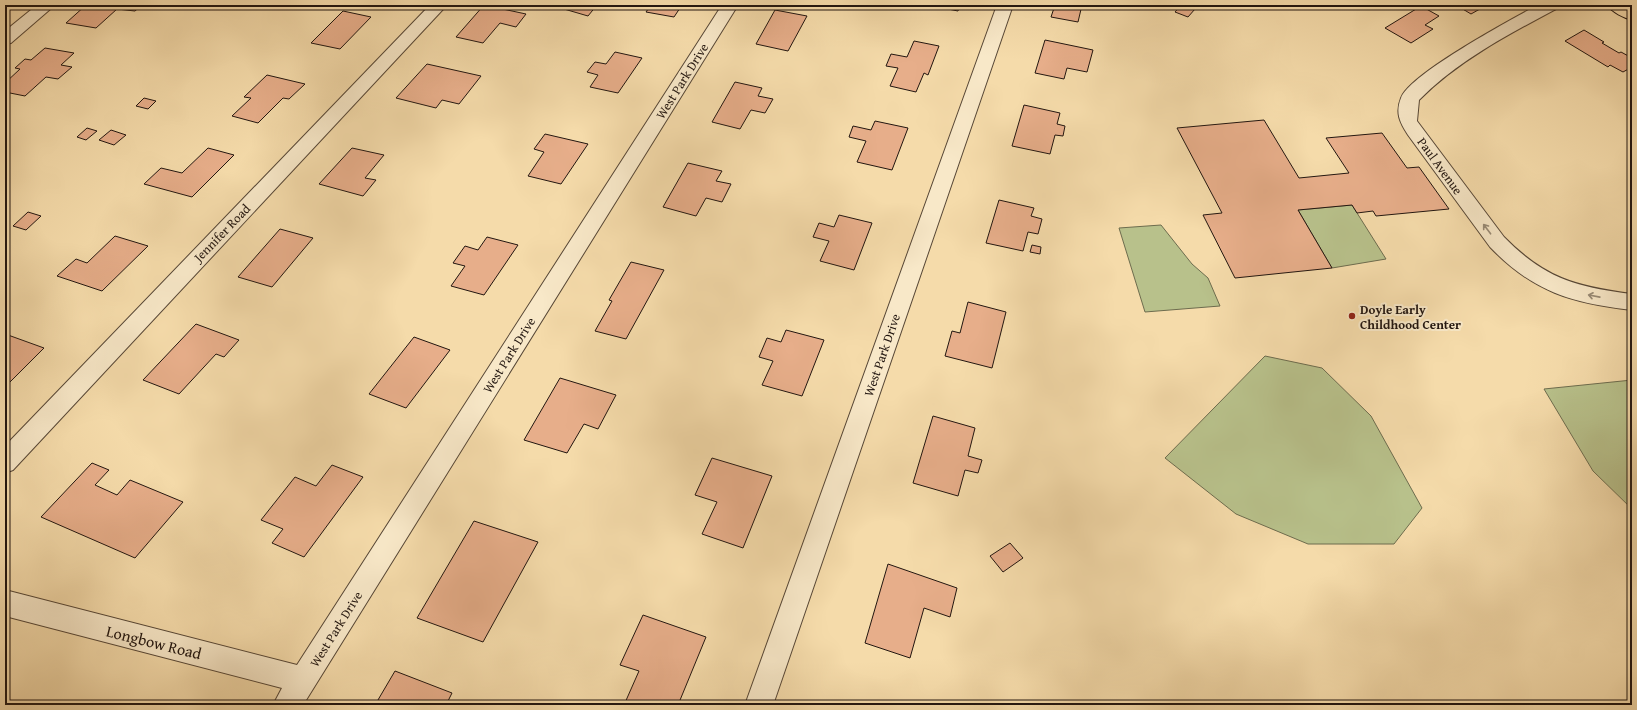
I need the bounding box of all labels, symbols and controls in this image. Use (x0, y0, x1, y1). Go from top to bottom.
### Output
street label: West Park Drive (651, 39, 713, 123)
street label: Paul Avenue (1413, 133, 1467, 199)
street label: Jennifer Road (188, 200, 255, 268)
one-way arrow (1482, 224, 1491, 235)
one-way arrow (1587, 291, 1600, 299)
place label: Doyle Early Childhood Center (1360, 300, 1461, 334)
street label: West Park Drive (859, 311, 905, 399)
marker: Doyle Early Childhood Center (1347, 311, 1357, 321)
street label: West Park Drive (478, 313, 540, 397)
street label: West Park Drive (305, 587, 367, 671)
street label: Longbow Road (104, 619, 205, 666)

